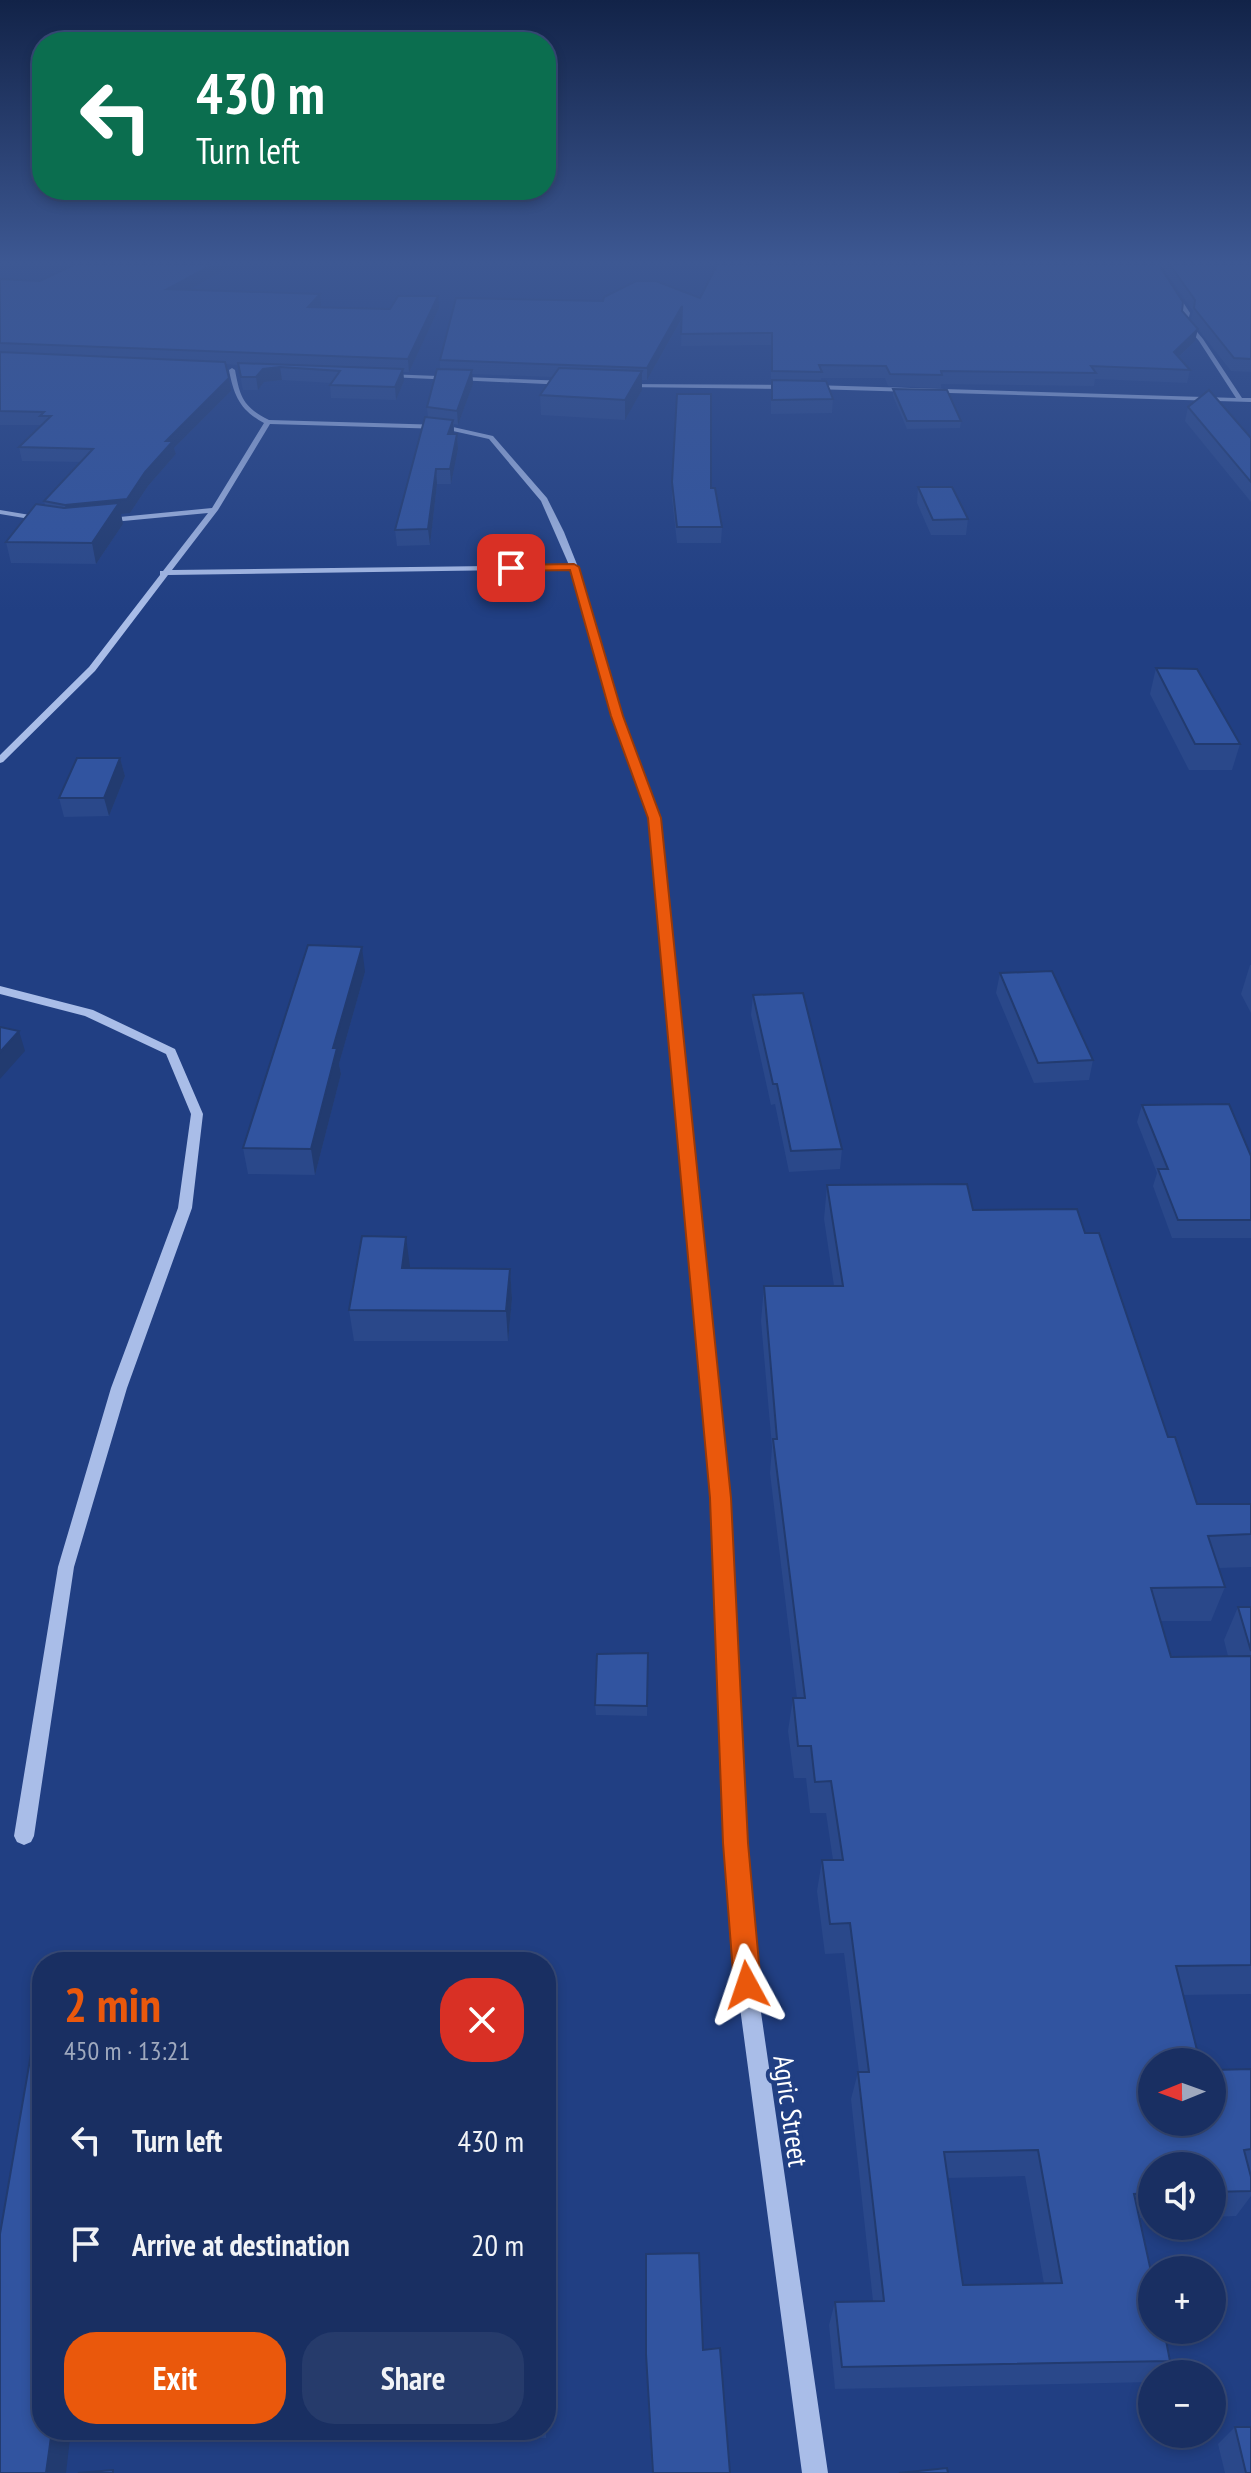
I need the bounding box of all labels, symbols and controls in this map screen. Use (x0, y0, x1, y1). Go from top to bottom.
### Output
text: 430 m (196, 57, 325, 129)
icon: left (64, 64, 168, 168)
text: Turn left (196, 127, 300, 174)
pin (477, 534, 545, 602)
icon: arrive (489, 546, 533, 590)
position arrow (705, 1943, 789, 2027)
text: 2 min (64, 1973, 161, 2035)
button: close (440, 1978, 524, 2062)
text: 450 m · 13:21 (64, 2034, 190, 2067)
north arrow (1138, 2048, 1226, 2136)
map controls (1138, 2048, 1226, 2448)
street label: Agric Street (765, 2053, 818, 2169)
icon: left (64, 2118, 108, 2162)
text: Turn left (132, 2121, 222, 2160)
text: 430 m (458, 2121, 524, 2160)
button: sound (1138, 2152, 1226, 2240)
icon: arrive (64, 2222, 108, 2266)
text: Arrive at destination (132, 2225, 350, 2264)
text: 20 m (471, 2225, 524, 2264)
button: + (1138, 2256, 1226, 2344)
button: Exit (64, 2332, 286, 2424)
button: Share (302, 2332, 524, 2424)
button: − (1138, 2360, 1226, 2448)

